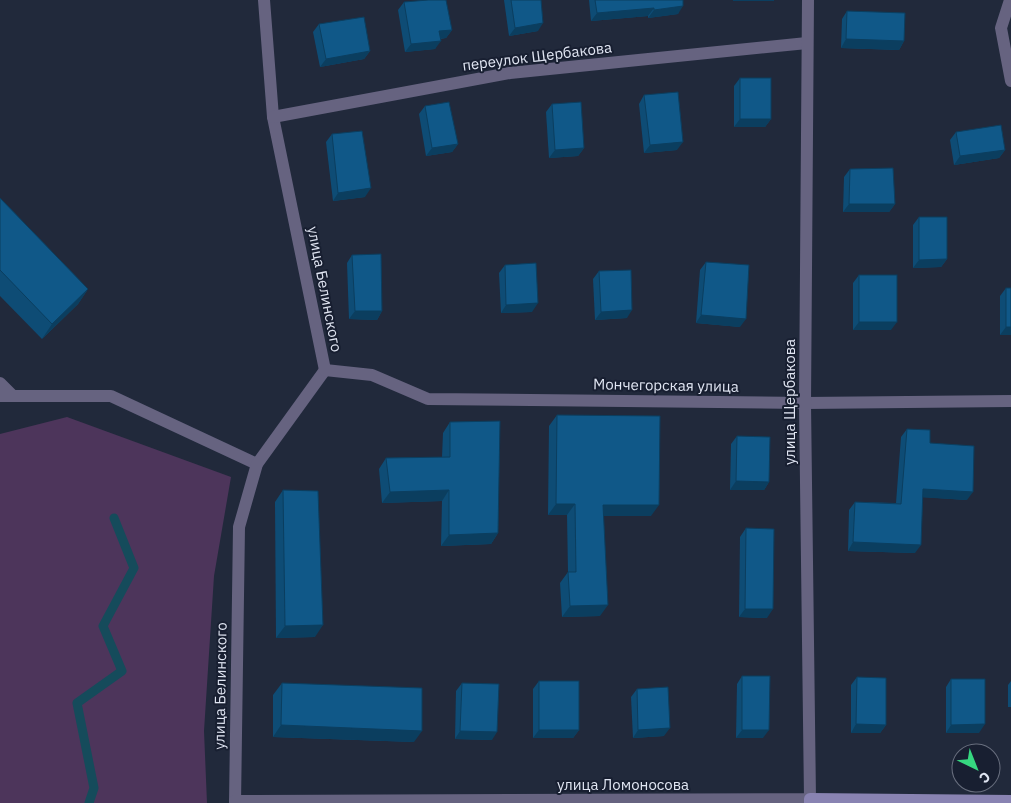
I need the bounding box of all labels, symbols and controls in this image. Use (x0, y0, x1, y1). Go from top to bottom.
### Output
street label: переулок Щербакова (461, 37, 613, 75)
street label: улица Белинского (304, 225, 346, 353)
street label: улица Щербакова (780, 339, 799, 465)
street label: Мончегорская улица (593, 374, 739, 396)
street label: улица Белинского (209, 622, 231, 750)
north arrow (951, 743, 1001, 793)
text: С (975, 768, 994, 787)
street label: улица Ломоносова (557, 775, 689, 794)

